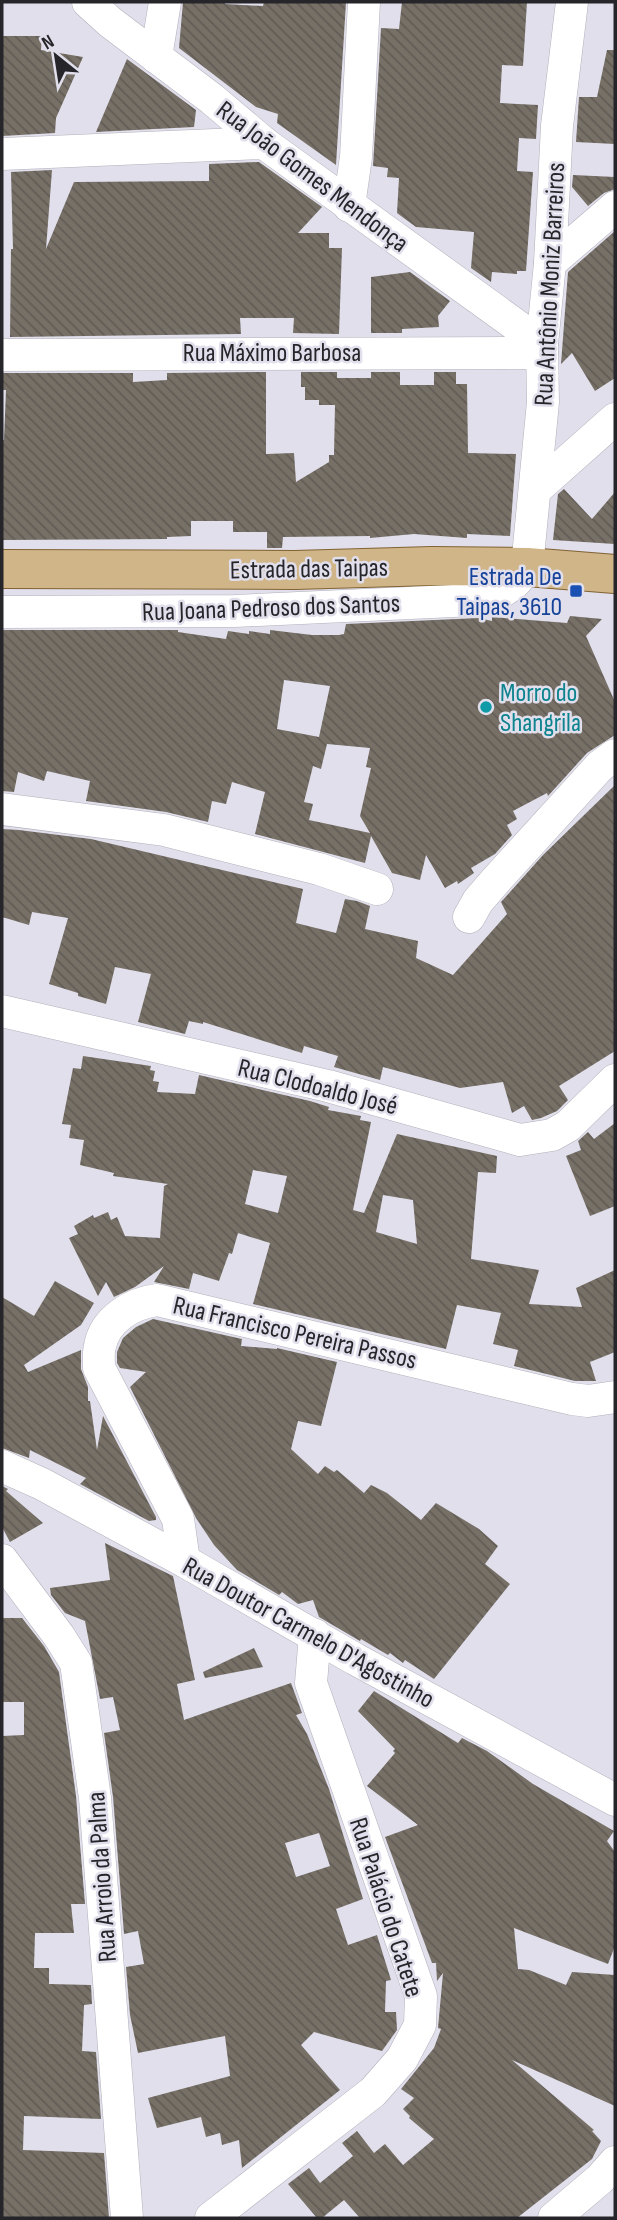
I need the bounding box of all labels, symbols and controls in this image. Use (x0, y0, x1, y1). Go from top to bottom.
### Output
north arrow (21, 21, 91, 91)
text: N (38, 30, 58, 55)
street label: Rua João Gomes Mendonça (210, 95, 414, 259)
street label: Rua Antônio Moniz Barreiros (529, 162, 572, 407)
street label: Rua Máximo Barbosa (183, 338, 361, 369)
street label: Estrada das Taipas (230, 553, 388, 586)
place label: Estrada De Taipas, 3610 (456, 562, 562, 623)
marker: Estrada De Taipas, 3610 (568, 583, 584, 599)
street label: Rua Joana Pedroso dos Santos (142, 589, 401, 628)
place label: Morro do Shangrila (500, 678, 581, 739)
marker: Morro do Shangrila (478, 699, 494, 715)
street label: Rua Clodoaldo José (235, 1053, 401, 1122)
street label: Rua Francisco Pereira Passos (170, 1290, 419, 1377)
street label: Rua Doutor Carmelo D'Agostinho (177, 1551, 439, 1715)
street label: Rua Arroio da Palma (81, 1791, 124, 1963)
street label: Rua Palácio do Catete (342, 1814, 429, 2001)

